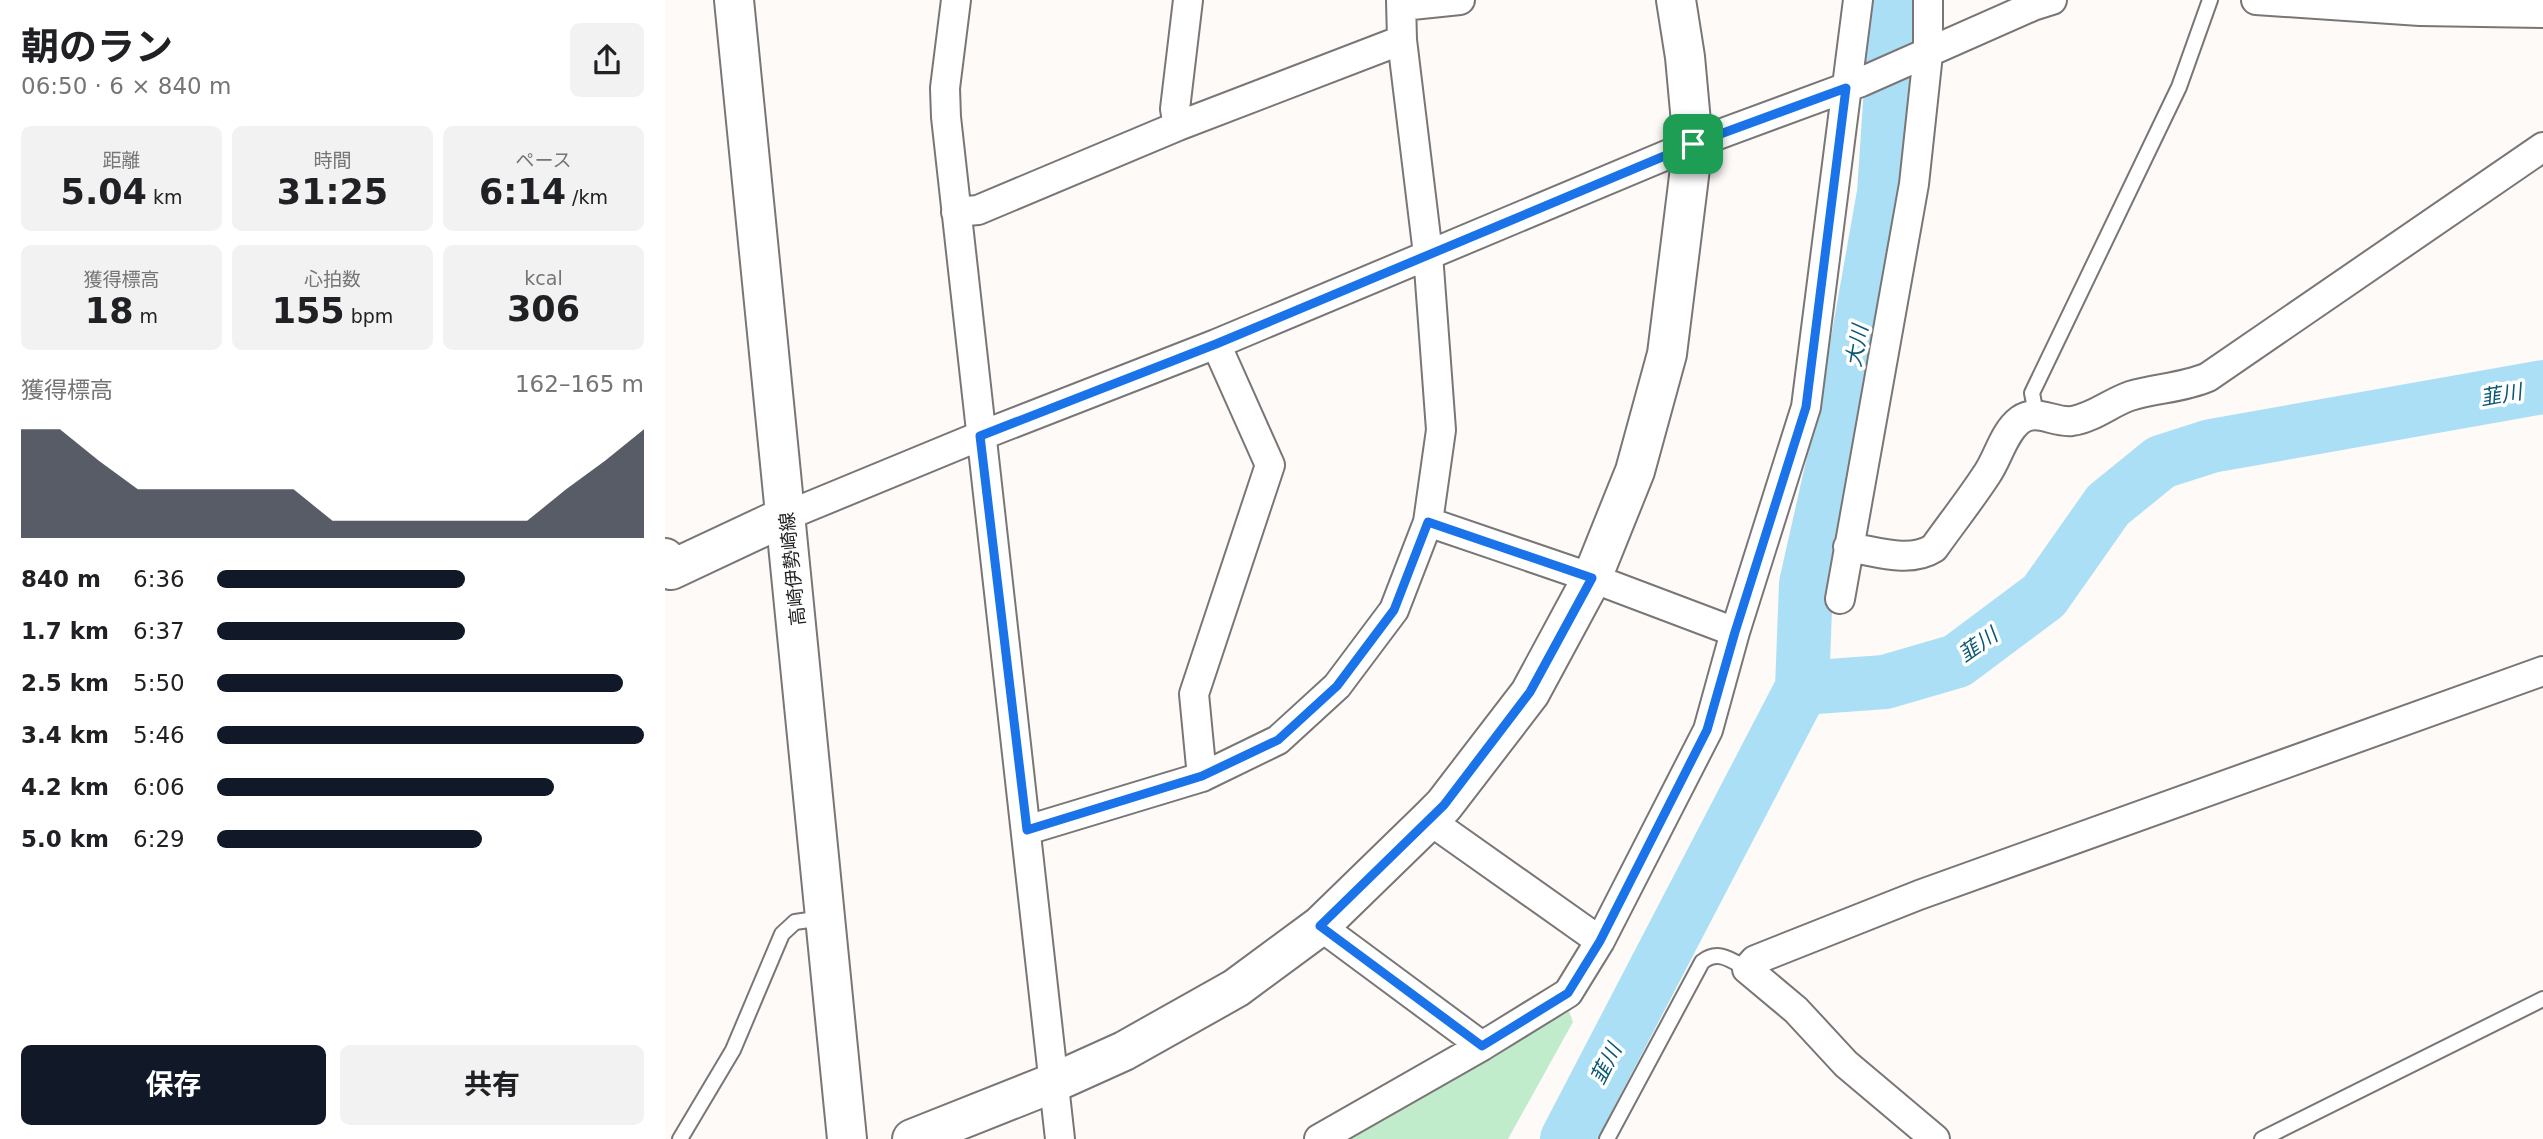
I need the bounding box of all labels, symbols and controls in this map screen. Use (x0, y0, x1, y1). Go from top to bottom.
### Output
button: share (570, 23, 644, 97)
text: 朝のラン (21, 25, 173, 69)
text: 06:50 · 6 × 840 m (21, 73, 231, 99)
pin (1663, 114, 1723, 174)
icon: arrive (1674, 125, 1712, 163)
text: 距離 (102, 149, 141, 171)
text: 時間 (313, 149, 352, 171)
text: ペース (515, 149, 572, 171)
text: 5.04 (61, 172, 147, 212)
text: 31:25 (277, 172, 388, 212)
text: 6:14 (479, 172, 566, 212)
text: km (147, 186, 182, 208)
text: /km (566, 186, 608, 208)
text: kcal (524, 267, 563, 289)
text: 獲得標高 (83, 268, 160, 290)
text: 心拍数 (304, 268, 361, 290)
text: 306 (507, 289, 580, 329)
text: 18 (85, 291, 134, 331)
text: 155 (272, 291, 345, 331)
text: m (134, 305, 158, 327)
text: bpm (345, 305, 393, 327)
water label: 大川 (1842, 321, 1873, 369)
text: 162–165 m (515, 371, 644, 397)
text: 獲得標高 (21, 377, 113, 403)
water label: 韮川 (2478, 379, 2526, 410)
street label: 高崎伊勢崎線 (775, 511, 809, 627)
text: 840 m (21, 566, 101, 592)
text: 6:36 (133, 566, 185, 592)
text: 1.7 km (21, 618, 109, 644)
text: 6:37 (133, 618, 185, 644)
water label: 韮川 (1954, 622, 2004, 667)
text: 2.5 km (21, 670, 109, 696)
text: 5:50 (133, 670, 185, 696)
text: 3.4 km (21, 722, 109, 748)
text: 5:46 (133, 722, 185, 748)
text: 4.2 km (21, 774, 109, 800)
text: 6:06 (133, 774, 185, 800)
text: 5.0 km (21, 826, 109, 852)
text: 6:29 (133, 826, 185, 852)
water label: 韮川 (1586, 1038, 1627, 1088)
button: 保存 (21, 1045, 326, 1125)
button: 共有 (340, 1045, 644, 1125)

